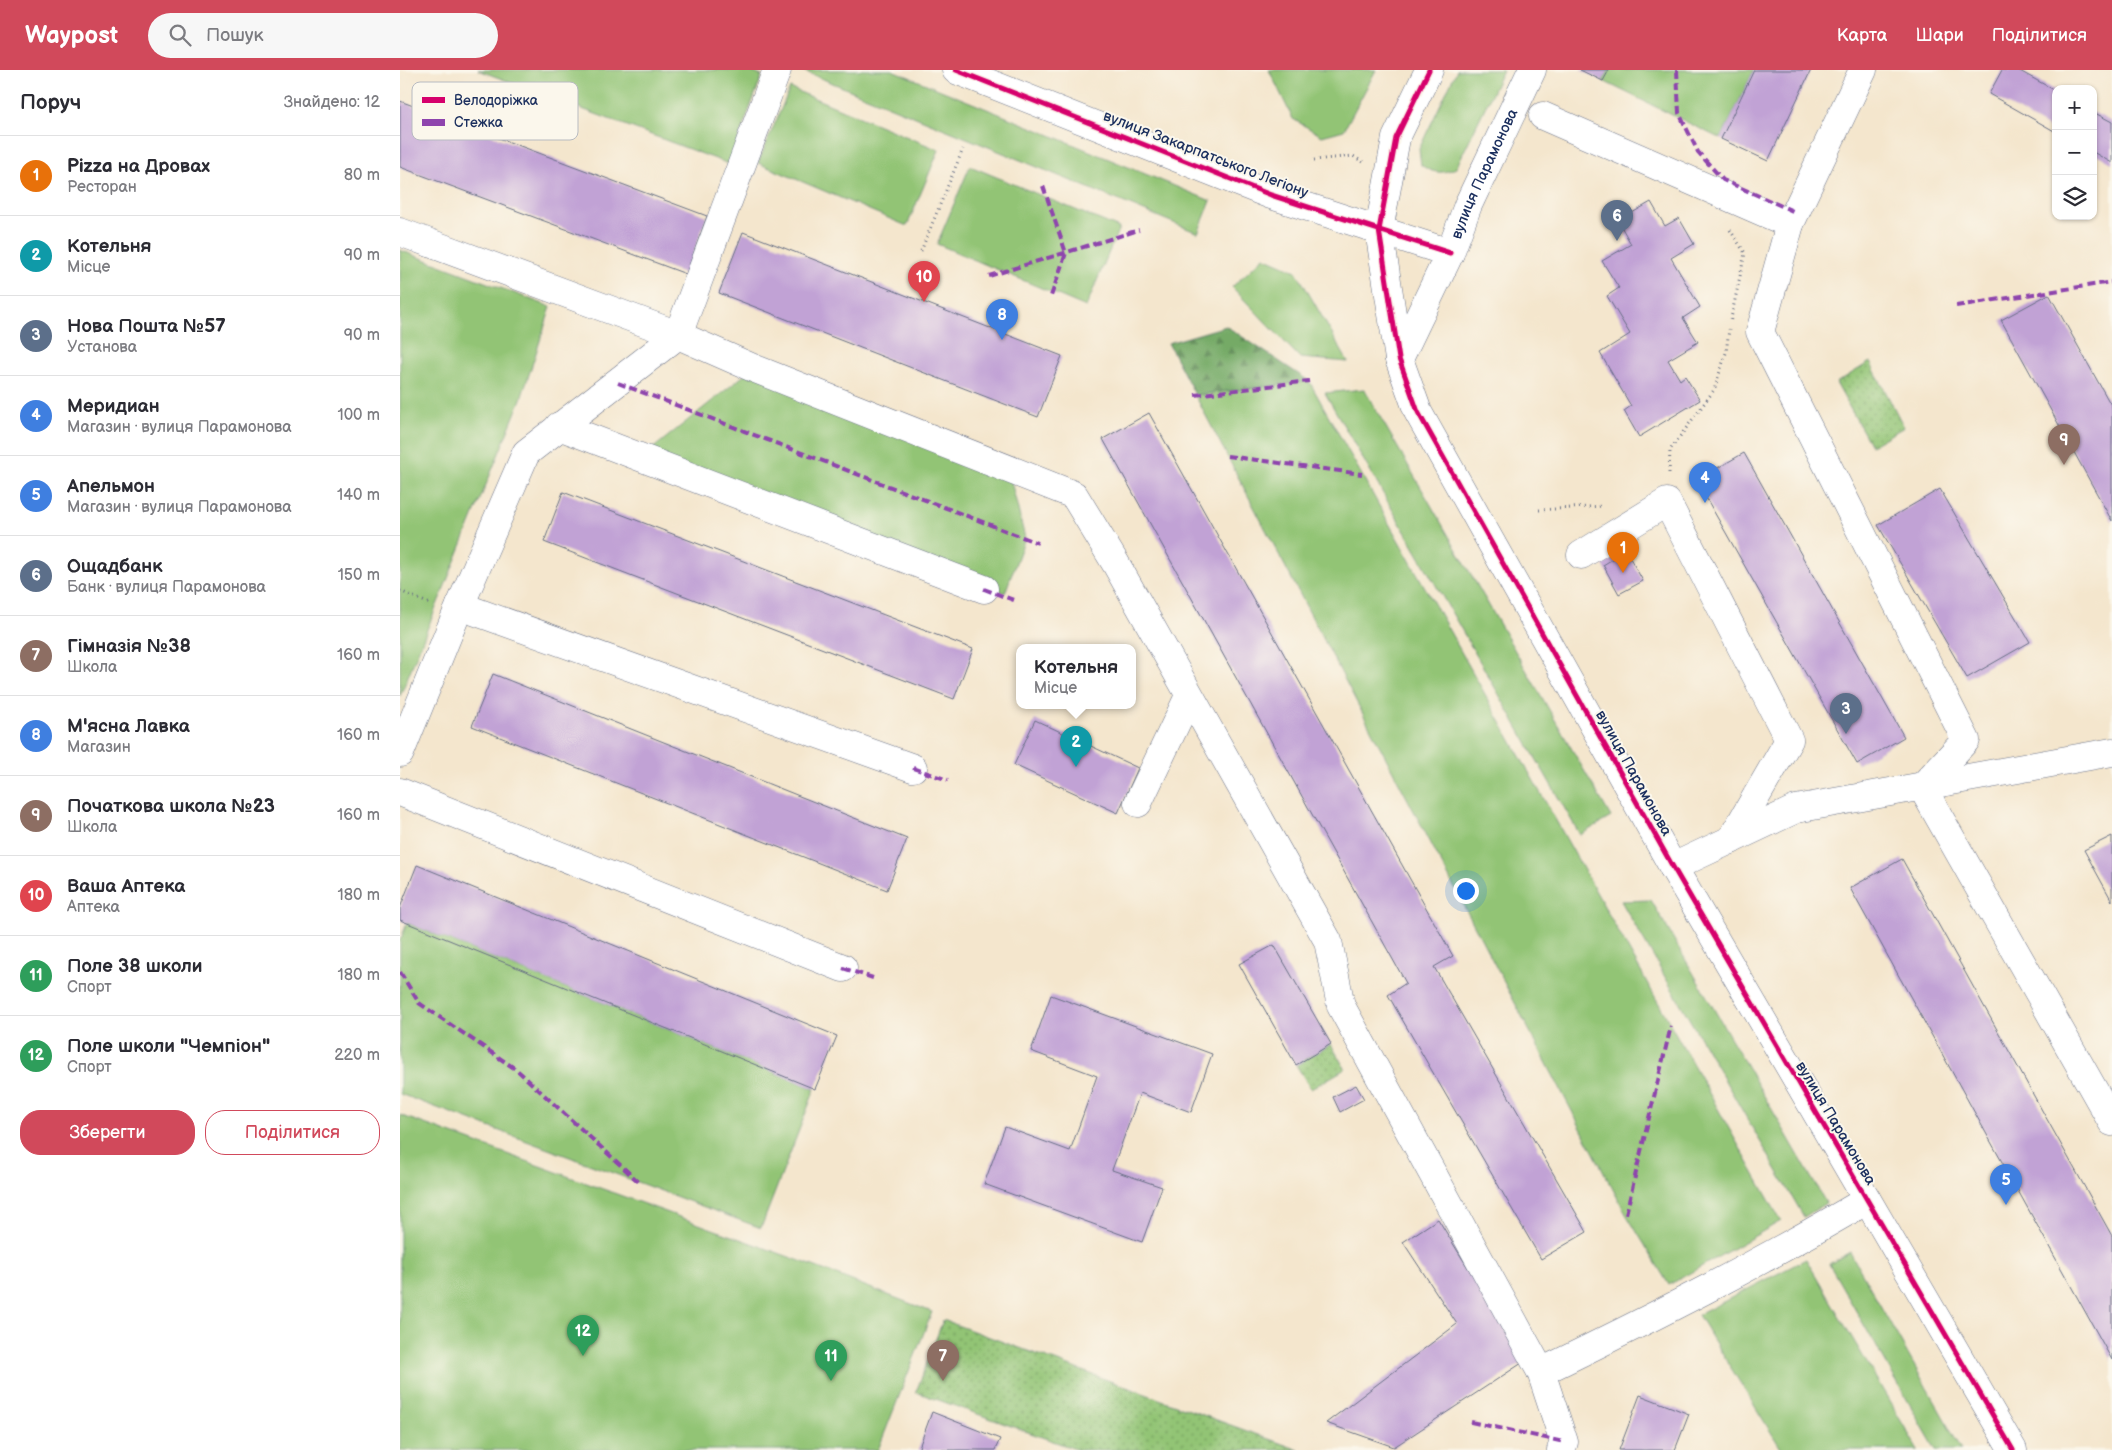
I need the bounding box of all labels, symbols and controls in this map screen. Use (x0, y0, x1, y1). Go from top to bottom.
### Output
search box (148, 13, 498, 58)
text: Waypost (25, 21, 118, 50)
icon: search (166, 21, 194, 49)
text: Пошук (206, 24, 264, 47)
text: Карта (1837, 25, 1887, 46)
text: Шари (1915, 25, 1964, 46)
text: Поділитися (1992, 25, 2087, 46)
legend (412, 82, 578, 140)
map controls (2052, 85, 2097, 220)
button: + (2052, 85, 2097, 130)
text: Поруч (20, 90, 81, 115)
text: Велодоріжка (454, 92, 539, 109)
text: Знайдено: 12 (284, 93, 380, 112)
street label: вулиця Закарпатського Легіону (1101, 106, 1311, 202)
street label: вулиця Парамонова (1447, 106, 1522, 242)
text: Стежка (454, 114, 504, 131)
button: − (2052, 130, 2097, 175)
text: Pizza на Дровах (67, 155, 210, 178)
text: 1 (33, 166, 39, 185)
text: 80 m (344, 166, 380, 185)
button: layers (2052, 175, 2097, 220)
text: Ресторан (67, 178, 137, 197)
pin: 6 (1601, 200, 1633, 241)
text: Котельня (67, 235, 152, 258)
text: 2 (31, 246, 41, 265)
text: 90 m (344, 246, 380, 265)
text: Місце (67, 258, 111, 277)
pin: 10 (908, 261, 940, 302)
pin: 8 (986, 299, 1018, 340)
text: Нова Пошта №57 (67, 315, 226, 338)
text: 3 (31, 326, 41, 345)
text: 90 m (344, 326, 380, 345)
text: Установа (67, 338, 137, 357)
text: Меридиан (67, 395, 160, 418)
text: 4 (31, 406, 41, 425)
text: 100 m (337, 406, 380, 425)
text: Магазин · вулиця Парамонова (67, 418, 292, 437)
pin: 9 (2048, 424, 2080, 465)
pin: 4 (1689, 462, 1721, 503)
text: Апельмон (67, 475, 155, 498)
text: 5 (31, 486, 41, 505)
text: 140 m (337, 486, 380, 505)
text: Магазин · вулиця Парамонова (67, 498, 292, 517)
pin: 1 (1607, 532, 1639, 573)
text: Ощадбанк (67, 555, 162, 578)
text: 6 (31, 566, 41, 585)
text: 150 m (338, 566, 380, 585)
text: Банк · вулиця Парамонова (67, 578, 266, 597)
text: Гімназія №38 (67, 635, 191, 658)
popup (1016, 644, 1136, 709)
text: 7 (32, 646, 40, 665)
text: 160 m (337, 646, 380, 665)
text: Котельня (1034, 656, 1118, 679)
text: Школа (67, 658, 117, 677)
text: Місце (1034, 679, 1077, 698)
pin: 3 (1830, 693, 1862, 734)
street label: вулиця Парамонова (1591, 707, 1676, 840)
text: М'ясна Лавка (67, 715, 190, 738)
text: 8 (31, 726, 41, 745)
text: 160 m (337, 726, 380, 745)
pin: 2 (1060, 726, 1092, 767)
text: Магазин (67, 738, 131, 757)
text: Початкова школа №23 (67, 795, 275, 818)
text: 9 (31, 806, 41, 825)
text: 160 m (337, 806, 380, 825)
text: Школа (67, 818, 117, 837)
text: Ваша Аптека (67, 875, 185, 898)
your location (1453, 878, 1479, 904)
text: 10 (28, 886, 44, 905)
text: 180 m (338, 886, 380, 905)
text: Аптека (67, 898, 120, 917)
text: Поле 38 школи (67, 955, 203, 978)
text: 11 (29, 966, 43, 985)
text: 180 m (338, 966, 380, 985)
text: Спорт (67, 978, 112, 997)
text: Поле школи "Чемпіон" (67, 1035, 270, 1058)
text: 12 (28, 1046, 44, 1065)
text: 220 m (334, 1046, 380, 1065)
text: Спорт (67, 1058, 112, 1077)
street label: вулиця Парамонова (1791, 1058, 1880, 1189)
button: Зберегти (20, 1110, 195, 1155)
button: Поділитися (205, 1110, 380, 1155)
pin: 5 (1990, 1164, 2022, 1205)
pin: 12 (567, 1315, 599, 1356)
pin: 11 (815, 1340, 847, 1381)
pin: 7 (927, 1340, 959, 1381)

